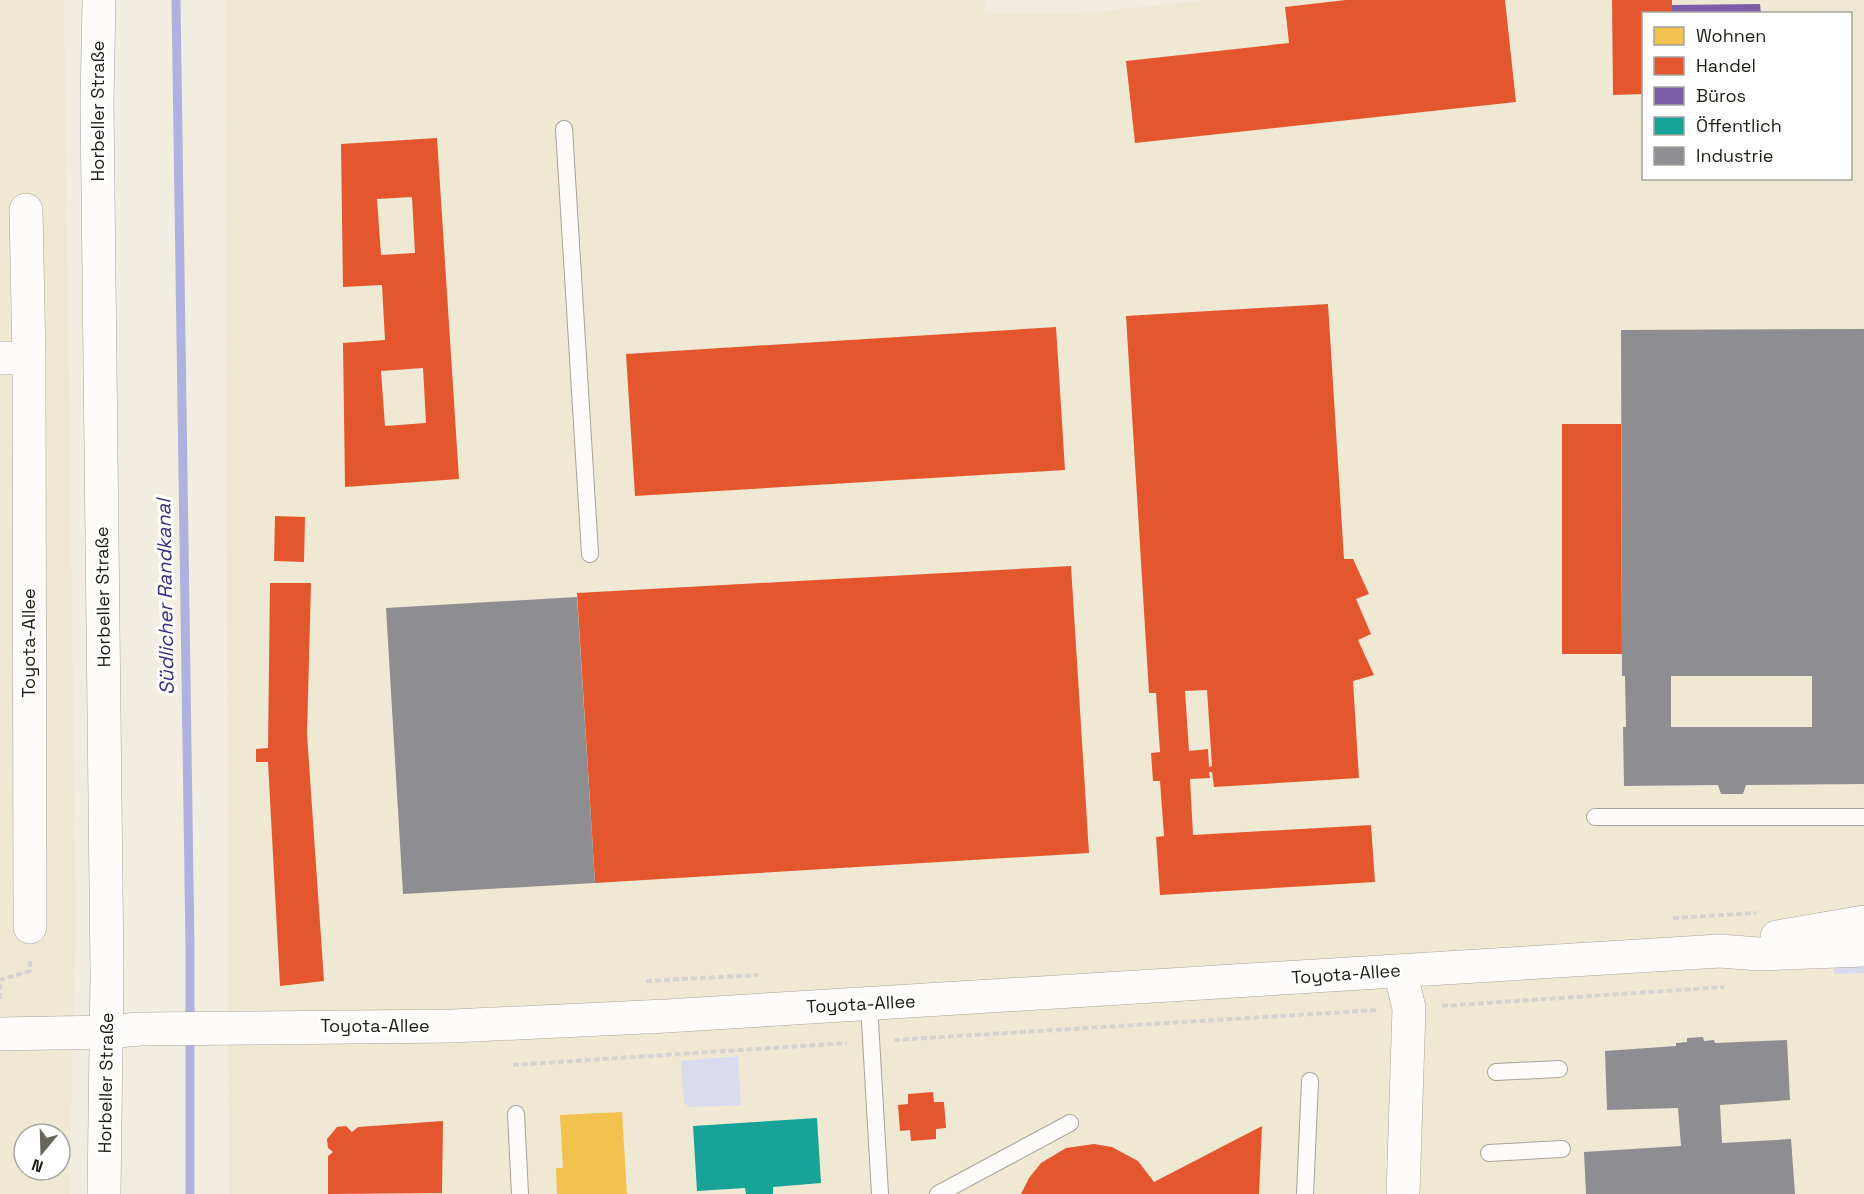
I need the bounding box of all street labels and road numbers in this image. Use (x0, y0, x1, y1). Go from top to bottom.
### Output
street label: Horbeller Straße (86, 41, 109, 181)
street label: Horbeller Straße (90, 526, 115, 668)
street label: Toyota-Allee (17, 588, 40, 698)
street label: Toyota-Allee (1291, 958, 1401, 989)
street label: Toyota-Allee (806, 989, 916, 1018)
street label: Horbeller Straße (93, 1012, 118, 1154)
street label: Toyota-Allee (320, 1014, 430, 1037)

